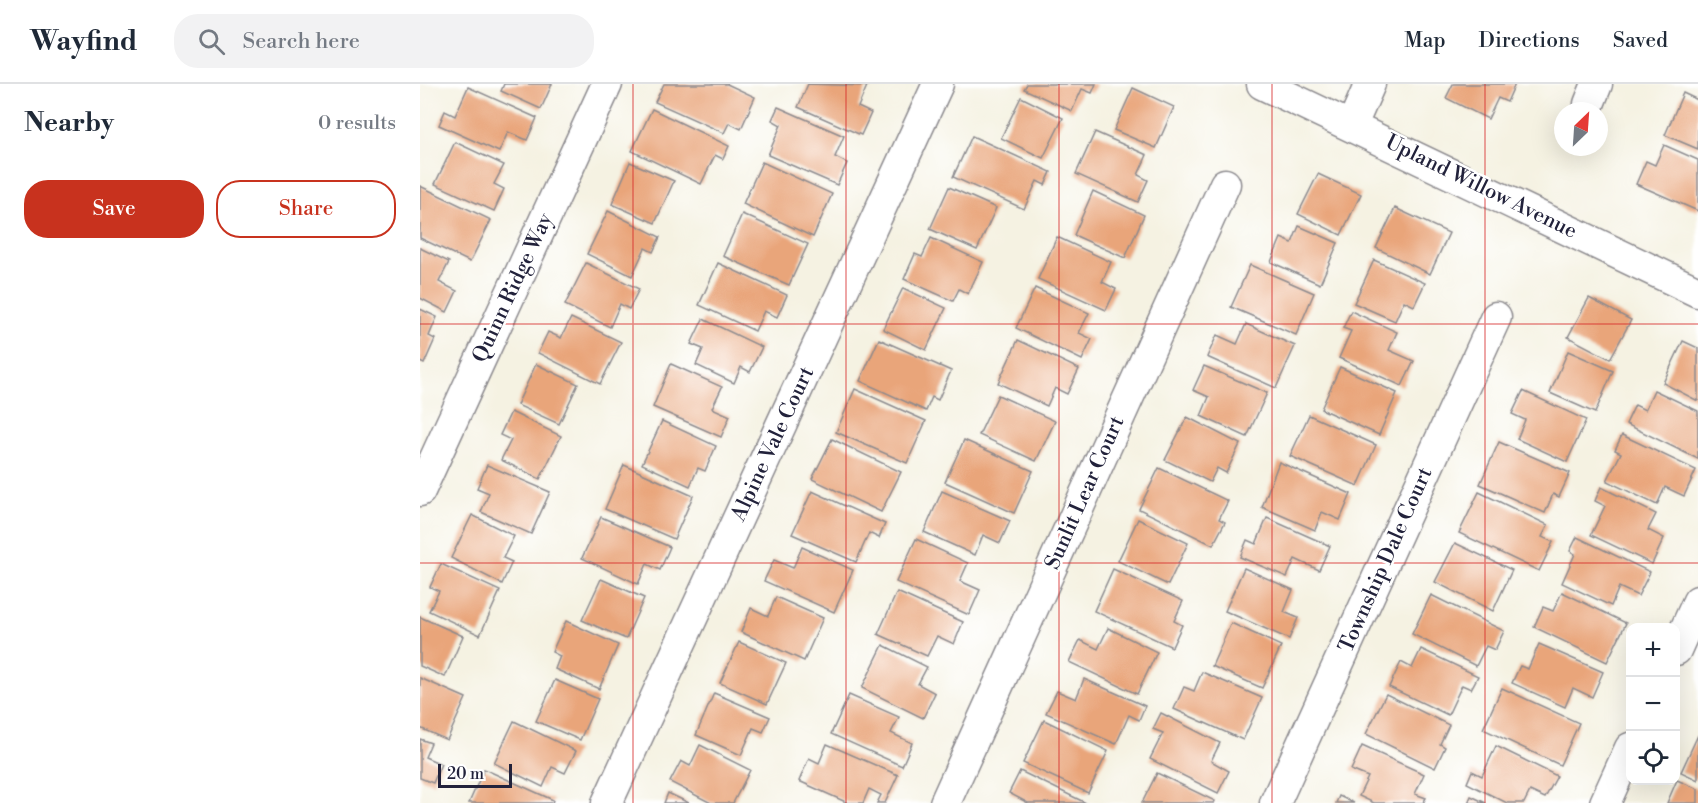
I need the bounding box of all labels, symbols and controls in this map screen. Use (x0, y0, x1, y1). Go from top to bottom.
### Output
search box (174, 14, 594, 68)
text: Wayfind (30, 24, 138, 59)
icon: search (195, 25, 228, 58)
text: Search here (243, 28, 360, 55)
text: Map (1404, 28, 1446, 54)
text: Directions (1479, 28, 1580, 54)
text: Saved (1613, 28, 1668, 54)
north arrow (1554, 102, 1608, 156)
text: Nearby (24, 107, 114, 139)
text: 0 results (318, 111, 396, 136)
street label: Upland Willow Avenue (1381, 129, 1581, 245)
button: Save (24, 180, 204, 238)
button: Share (216, 180, 396, 238)
street label: Quinn Ridge Way (467, 208, 559, 367)
street label: Alpine Vale Court (725, 362, 820, 526)
street label: Sunlit Lear Court (1040, 412, 1131, 574)
street label: Township Dale Court (1333, 463, 1439, 657)
map controls (1626, 623, 1680, 785)
button: + (1626, 623, 1680, 677)
button: − (1626, 677, 1680, 731)
button: locate (1626, 731, 1680, 785)
scale bar (438, 761, 512, 788)
text: 20 m (447, 764, 484, 784)

